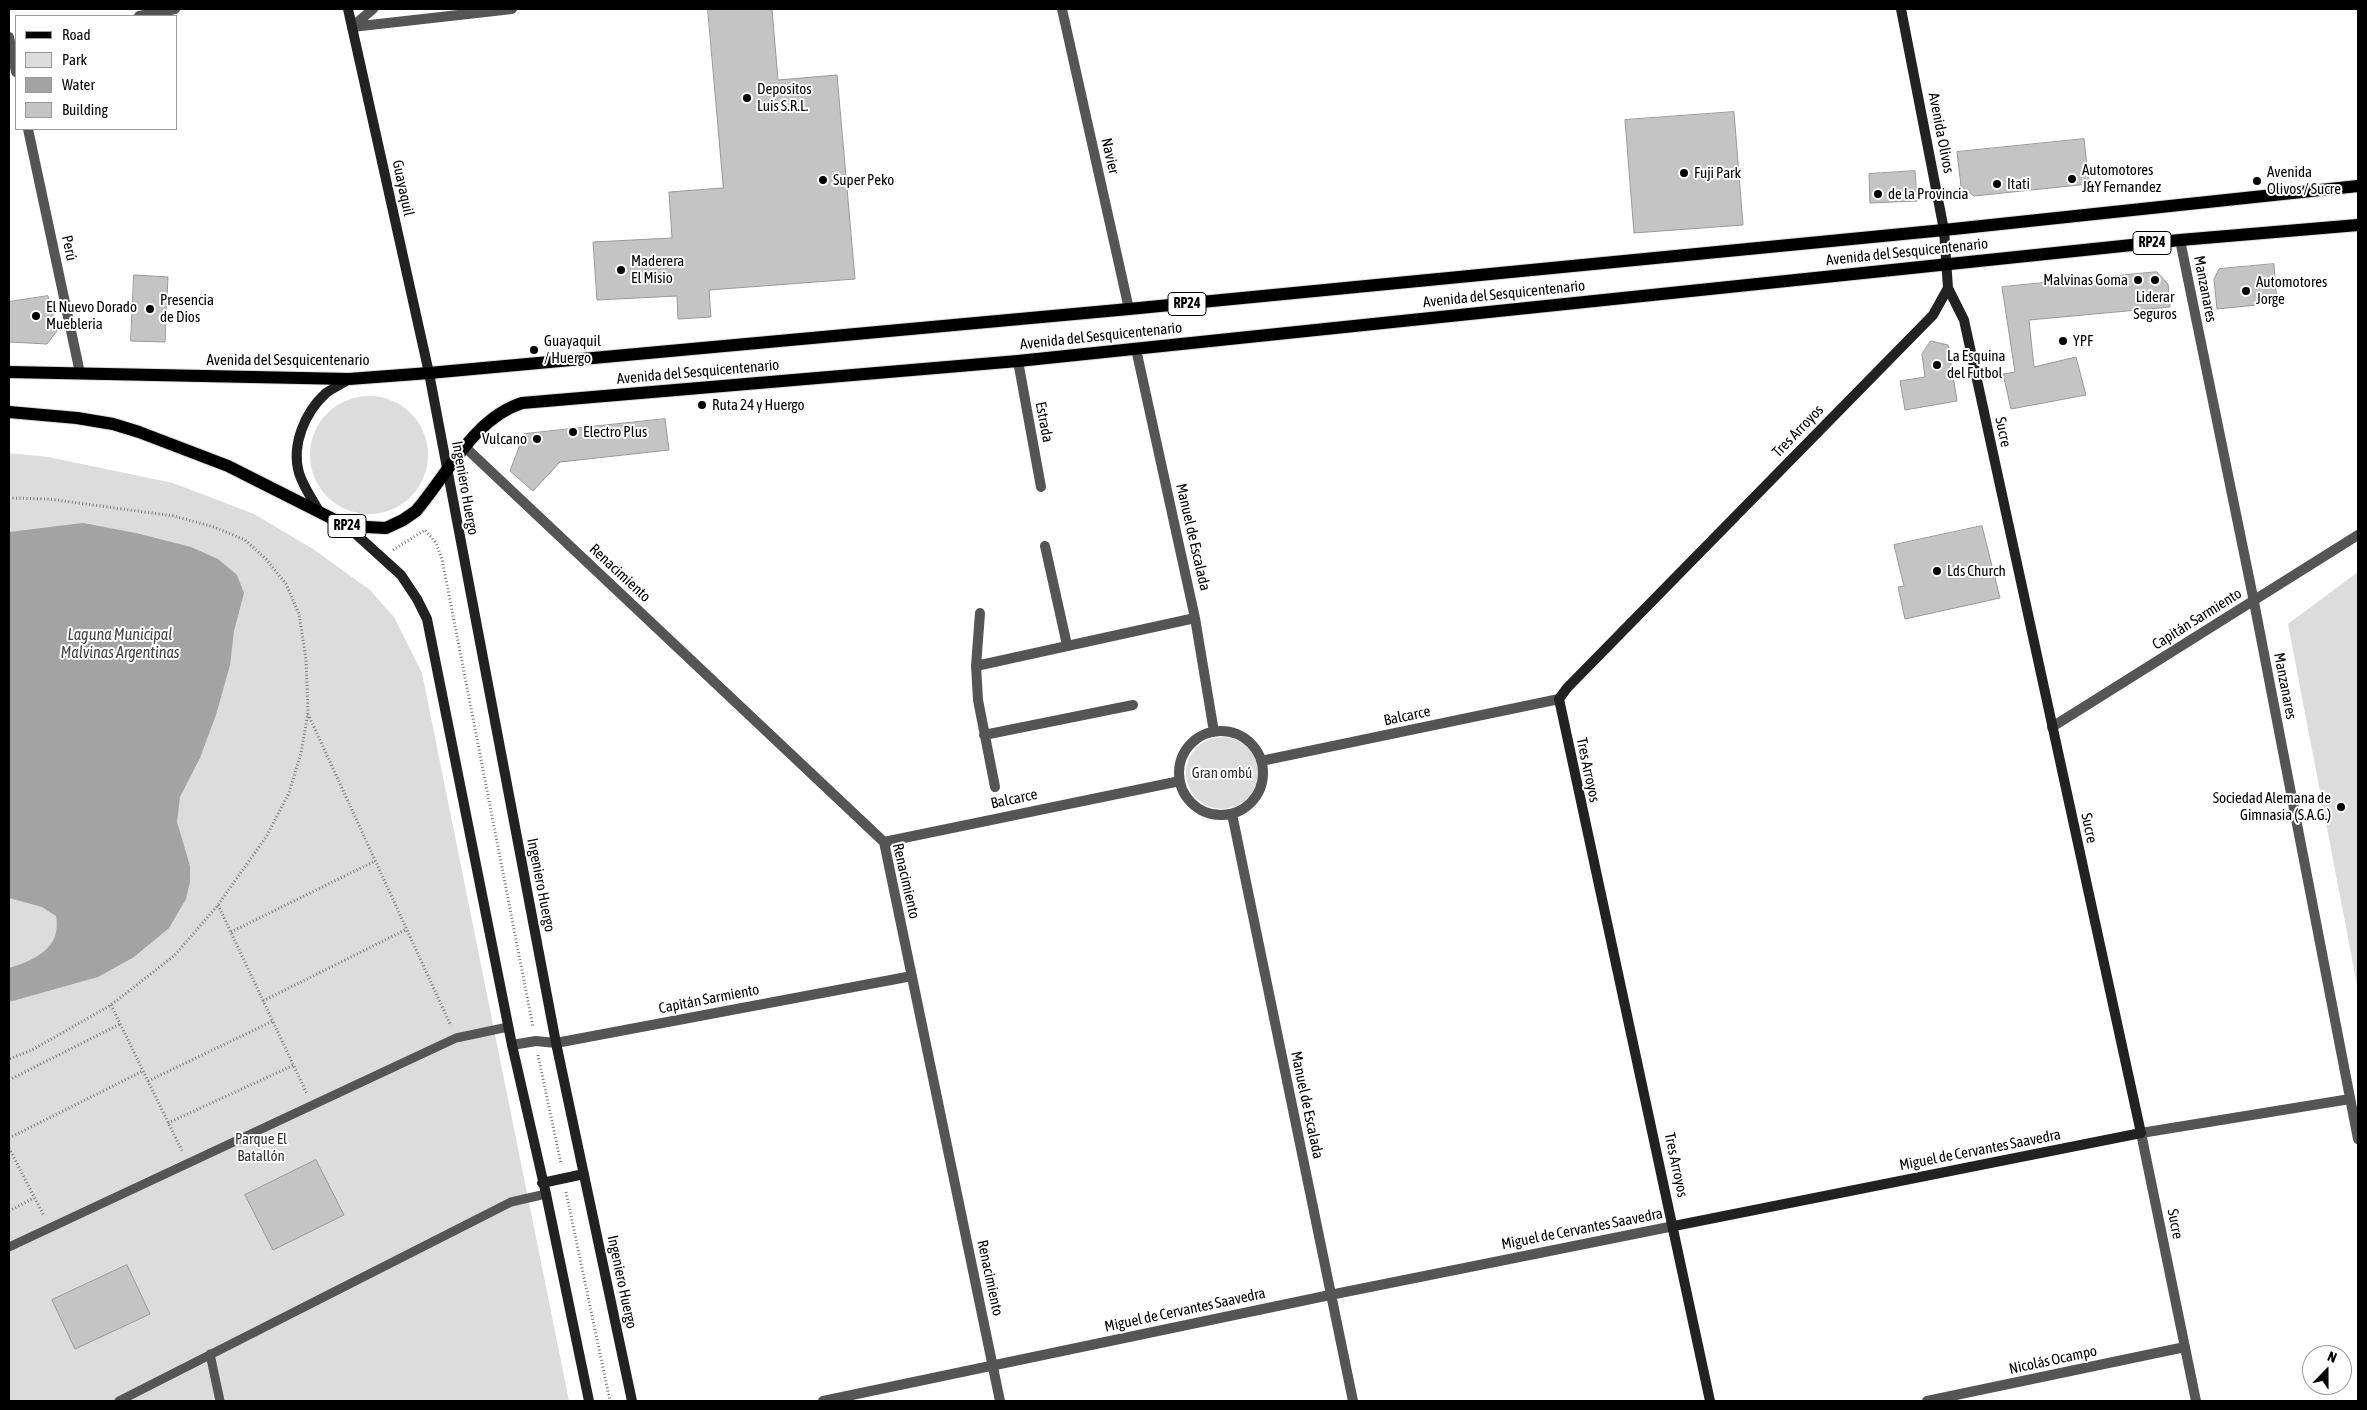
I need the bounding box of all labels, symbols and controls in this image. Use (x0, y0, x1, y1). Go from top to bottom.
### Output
legend (15, 15, 178, 130)
text: Road (62, 26, 91, 43)
text: Park (62, 51, 87, 68)
text: Water (62, 76, 95, 93)
place label: Depositos Luis S.R.L. (757, 80, 812, 115)
street label: Avenida Olivos (1924, 91, 1958, 175)
marker: Depositos Luis S.R.L. (741, 92, 753, 104)
text: Building (62, 101, 108, 118)
street label: Navier (1097, 136, 1123, 176)
street label: Guayaquil (388, 158, 418, 218)
place label: Automotores J&Y Fernandez (2082, 161, 2161, 196)
place label: Avenida Olivos / Sucre (2267, 163, 2341, 198)
place label: Fuji Park (1694, 164, 1741, 182)
marker: Fuji Park (1678, 167, 1690, 179)
place label: Super Peko (833, 171, 894, 189)
marker: Automotores J&Y Fernandez (2066, 173, 2078, 185)
marker: Super Peko (817, 174, 829, 186)
place label: Itati (2007, 175, 2030, 193)
marker: Avenida Olivos / Sucre (2251, 175, 2263, 187)
marker: Itati (1991, 178, 2003, 190)
place label: de la Provincia (1888, 185, 1969, 203)
marker: de la Provincia (1872, 188, 1884, 200)
road number: RP24 (2133, 232, 2171, 254)
street label: Perú (58, 234, 80, 262)
street label: Avenida del Sesquicentenario (1825, 235, 1989, 269)
place label: Maderera El Misio (631, 252, 684, 287)
street label: Manzanares (2190, 254, 2220, 324)
marker: Maderera El Misio (615, 264, 627, 276)
place label: Malvinas Goma (2043, 271, 2128, 289)
place label: Automotores Jorge (2256, 273, 2327, 308)
marker: Malvinas Goma (2132, 274, 2144, 286)
marker: Liderar Seguros (2149, 274, 2161, 286)
street label: Avenida del Sesquicentenario (1422, 277, 1586, 311)
marker: Automotores Jorge (2240, 285, 2252, 297)
place label: Liderar Seguros (2133, 288, 2177, 323)
place label: Presencia de Dios (160, 291, 214, 326)
road number: RP24 (1168, 292, 1206, 316)
place label: El Nuevo Dorado Muebleria (46, 298, 137, 333)
marker: Presencia de Dios (144, 303, 156, 315)
marker: El Nuevo Dorado Muebleria (30, 310, 42, 322)
street label: Avenida del Sesquicentenario (1019, 319, 1183, 353)
place label: Guayaquil / Huergo (544, 332, 601, 367)
place label: YPF (2073, 332, 2093, 350)
marker: YPF (2057, 335, 2069, 347)
marker: Guayaquil / Huergo (528, 344, 540, 356)
place label: La Esquina del Futbol (1947, 347, 2006, 382)
street label: Avenida del Sesquicentenario (206, 351, 370, 369)
street label: Avenida del Sesquicentenario (616, 356, 780, 388)
marker: La Esquina del Futbol (1931, 359, 1943, 371)
place label: Ruta 24 y Huergo (712, 396, 804, 414)
marker: Ruta 24 y Huergo (696, 399, 708, 411)
street label: Estrada (1031, 400, 1057, 444)
street label: Tres Arroyos (1769, 401, 1827, 461)
street label: Sucre (1991, 415, 2015, 449)
place label: Electro Plus (583, 423, 647, 441)
marker: Electro Plus (567, 426, 579, 438)
place label: Vulcano (482, 430, 527, 448)
marker: Vulcano (531, 433, 543, 445)
street label: Ingeniero Huergo (448, 440, 482, 536)
street label: Manuel de Escalada (1172, 482, 1214, 592)
road number: RP24 (328, 514, 366, 538)
street label: Renacimiento (586, 540, 654, 606)
place label: Lds Church (1947, 562, 2006, 580)
marker: Lds Church (1931, 565, 1943, 577)
street label: Capitán Sarmiento (2149, 584, 2245, 654)
water label: Laguna Municipal Malvinas Argentinas (60, 625, 180, 663)
street label: Manzanares (2270, 651, 2300, 721)
street label: Balcarce (1382, 702, 1432, 730)
street label: Tres Arroyos (1572, 736, 1604, 804)
park label: Gran ombú (1192, 764, 1252, 782)
street label: Balcarce (989, 785, 1039, 813)
place label: Sociedad Alemana de Gimnasia (S.A.G.) (2213, 789, 2331, 824)
marker: Sociedad Alemana de Gimnasia (S.A.G.) (2335, 801, 2347, 813)
street label: Sucre (2077, 811, 2101, 845)
street label: Ingeniero Huergo (523, 837, 559, 933)
street label: Renacimiento (889, 841, 923, 921)
street label: Capitán Sarmiento (657, 980, 761, 1018)
street label: Manuel de Escalada (1287, 1050, 1327, 1160)
street label: Miguel de Cervantes Saavedra (1898, 1126, 2062, 1174)
park label: Parque El Batallón (235, 1130, 287, 1165)
street label: Tres Arroyos (1660, 1131, 1692, 1199)
street label: Miguel de Cervantes Saavedra (1500, 1205, 1664, 1253)
street label: Sucre (2163, 1207, 2187, 1241)
street label: Ingeniero Huergo (603, 1234, 641, 1330)
street label: Renacimiento (973, 1238, 1007, 1318)
street label: Miguel de Cervantes Saavedra (1103, 1284, 1267, 1336)
street label: Nicolás Ocampo (2007, 1342, 2099, 1378)
north arrow (2302, 1345, 2352, 1395)
text: N (2325, 1348, 2339, 1366)

